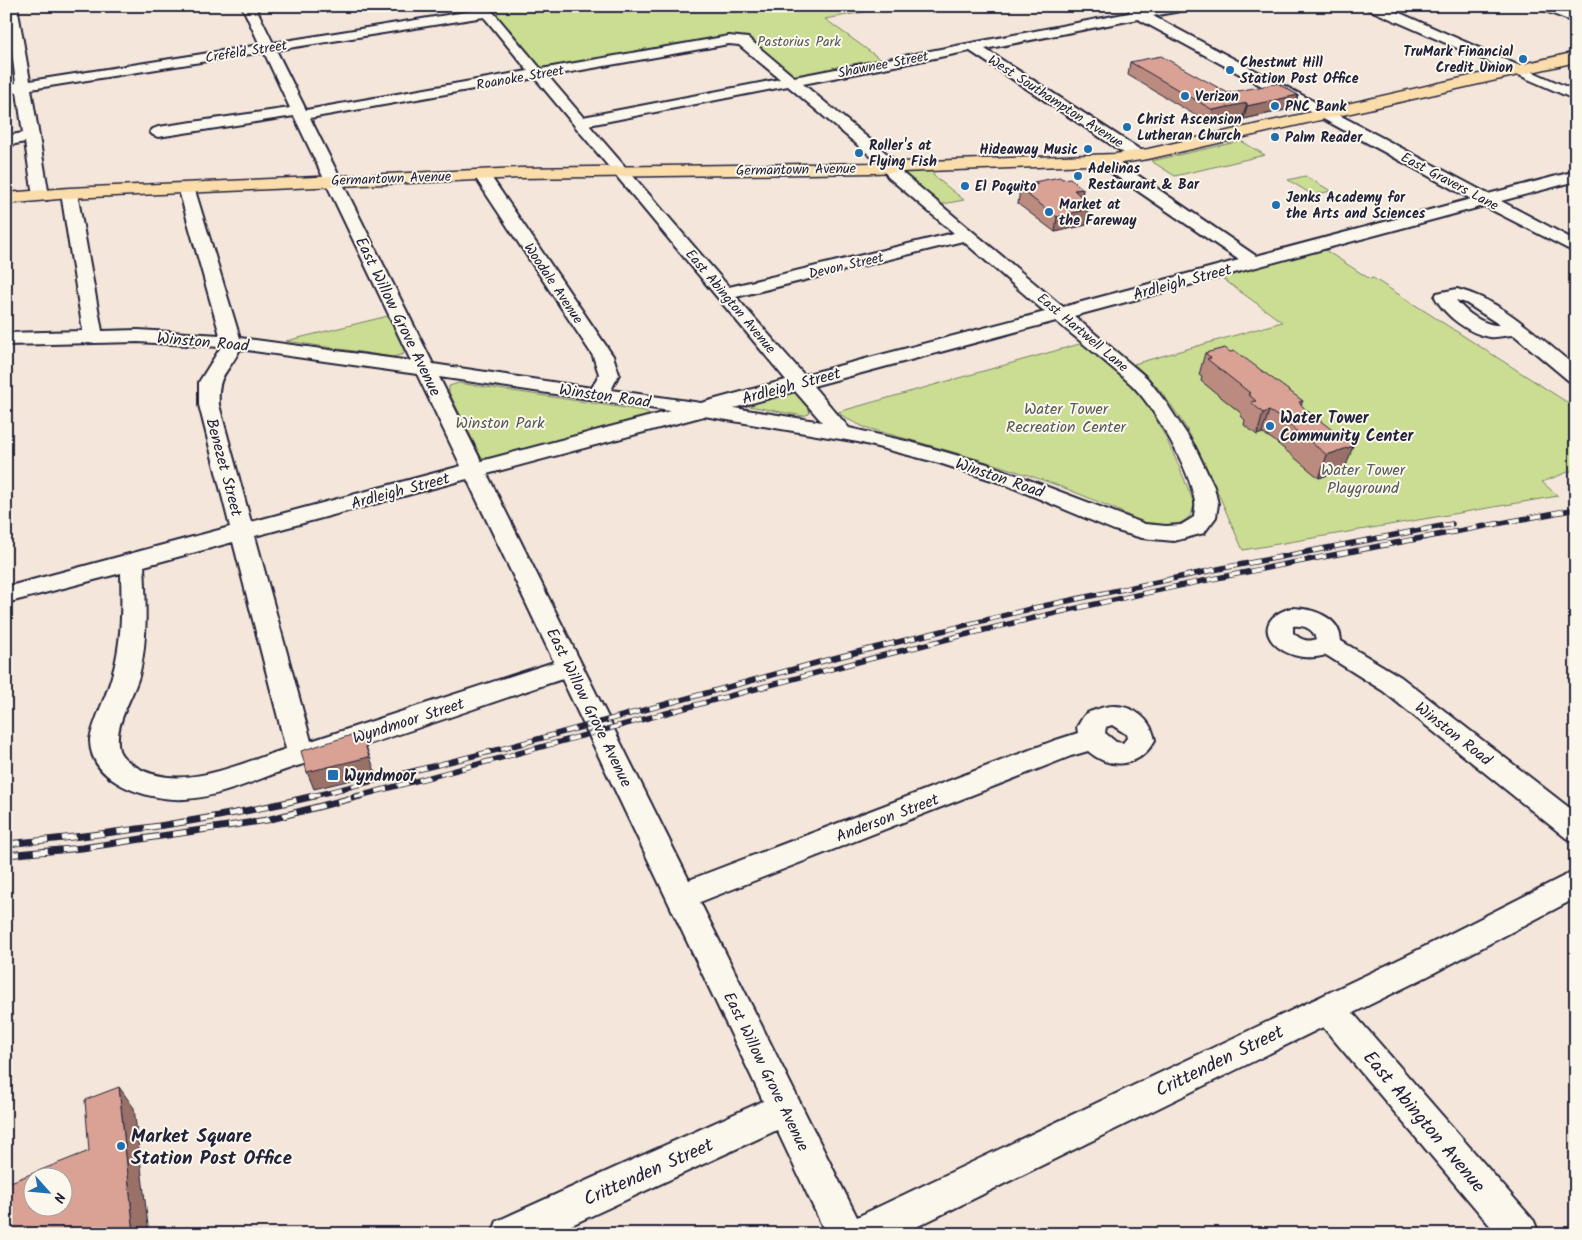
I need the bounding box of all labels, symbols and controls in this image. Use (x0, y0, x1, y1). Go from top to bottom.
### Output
park label: Pastorius Park (757, 31, 841, 53)
street label: Crefeld Street (204, 35, 289, 69)
place label: TruMark Financial Credit Union (1403, 41, 1513, 79)
street label: Shawnee Street (836, 45, 931, 85)
street label: West Southampton Avenue (983, 50, 1128, 155)
place label: Chestnut Hill Station Post Office (1240, 52, 1359, 90)
marker: TruMark Financial Credit Union (1517, 53, 1529, 65)
street label: Roanoke Street (475, 59, 566, 97)
marker: Chestnut Hill Station Post Office (1224, 64, 1236, 76)
place label: Verizon (1195, 86, 1239, 108)
marker: Verizon (1179, 90, 1191, 102)
place label: PNC Bank (1285, 96, 1347, 118)
marker: PNC Bank (1269, 100, 1281, 112)
place label: Christ Ascension Lutheran Church (1137, 109, 1242, 147)
marker: Christ Ascension Lutheran Church (1121, 121, 1133, 133)
place label: Palm Reader (1285, 127, 1363, 149)
marker: Palm Reader (1269, 131, 1281, 143)
place label: Roller's at Flying Fish (869, 135, 937, 173)
place label: Hideaway Music (980, 139, 1078, 161)
marker: Hideaway Music (1082, 143, 1094, 155)
marker: Roller's at Flying Fish (853, 147, 865, 159)
street label: East Gravers Lane (1397, 147, 1503, 217)
street label: Germantown Avenue (736, 158, 857, 182)
place label: Adelinas Restaurant & Bar (1088, 158, 1200, 196)
street label: Germantown Avenue (331, 166, 452, 192)
marker: Adelinas Restaurant & Bar (1072, 170, 1084, 182)
place label: El Poquito (975, 176, 1037, 198)
marker: El Poquito (959, 180, 971, 192)
place label: Jenks Academy for the Arts and Sciences (1286, 187, 1426, 225)
place label: Market at the Fareway (1059, 194, 1137, 232)
marker: Jenks Academy for the Arts and Sciences (1270, 199, 1282, 211)
marker: Market at the Fareway (1043, 206, 1055, 218)
street label: East Willow Grove Avenue (348, 233, 447, 401)
street label: Woodale Avenue (518, 239, 589, 329)
street label: East Abington Avenue (680, 244, 781, 359)
street label: Devon Street (807, 247, 886, 285)
street label: Ardleigh Street (1130, 257, 1235, 308)
street label: East Hartwell Lane (1032, 288, 1134, 378)
street label: Winston Road (156, 326, 251, 359)
street label: Ardleigh Street (739, 361, 844, 412)
street label: Winston Road (557, 378, 653, 415)
park label: Water Tower Recreation Center (1006, 397, 1128, 440)
place label: Water Tower Community Center (1280, 406, 1414, 449)
park label: Winston Park (455, 411, 545, 436)
street label: Benezet Street (198, 416, 249, 520)
marker: Water Tower Community Center (1264, 420, 1276, 432)
street label: Winston Road (952, 452, 1048, 506)
park label: Water Tower Playground (1321, 458, 1407, 501)
street label: Ardleigh Street (348, 466, 453, 517)
street label: East Willow Grove Avenue (539, 624, 638, 792)
street label: Wyndmoor Street (349, 691, 468, 751)
street label: Winston Road (1409, 696, 1498, 773)
place label: Wyndmoor (344, 764, 417, 789)
marker: Wyndmoor (326, 768, 340, 782)
street label: Anderson Street (832, 787, 943, 849)
street label: East Willow Grove Avenue (716, 988, 815, 1156)
street label: Crittenden Street (1151, 1017, 1290, 1106)
street label: East Abington Avenue (1355, 1044, 1492, 1200)
place label: Market Square Station Post Office (131, 1122, 292, 1174)
street label: Crittenden Street (579, 1130, 719, 1215)
marker: Market Square Station Post Office (115, 1140, 127, 1152)
north arrow (22, 1168, 72, 1218)
text: N (47, 1189, 71, 1207)

